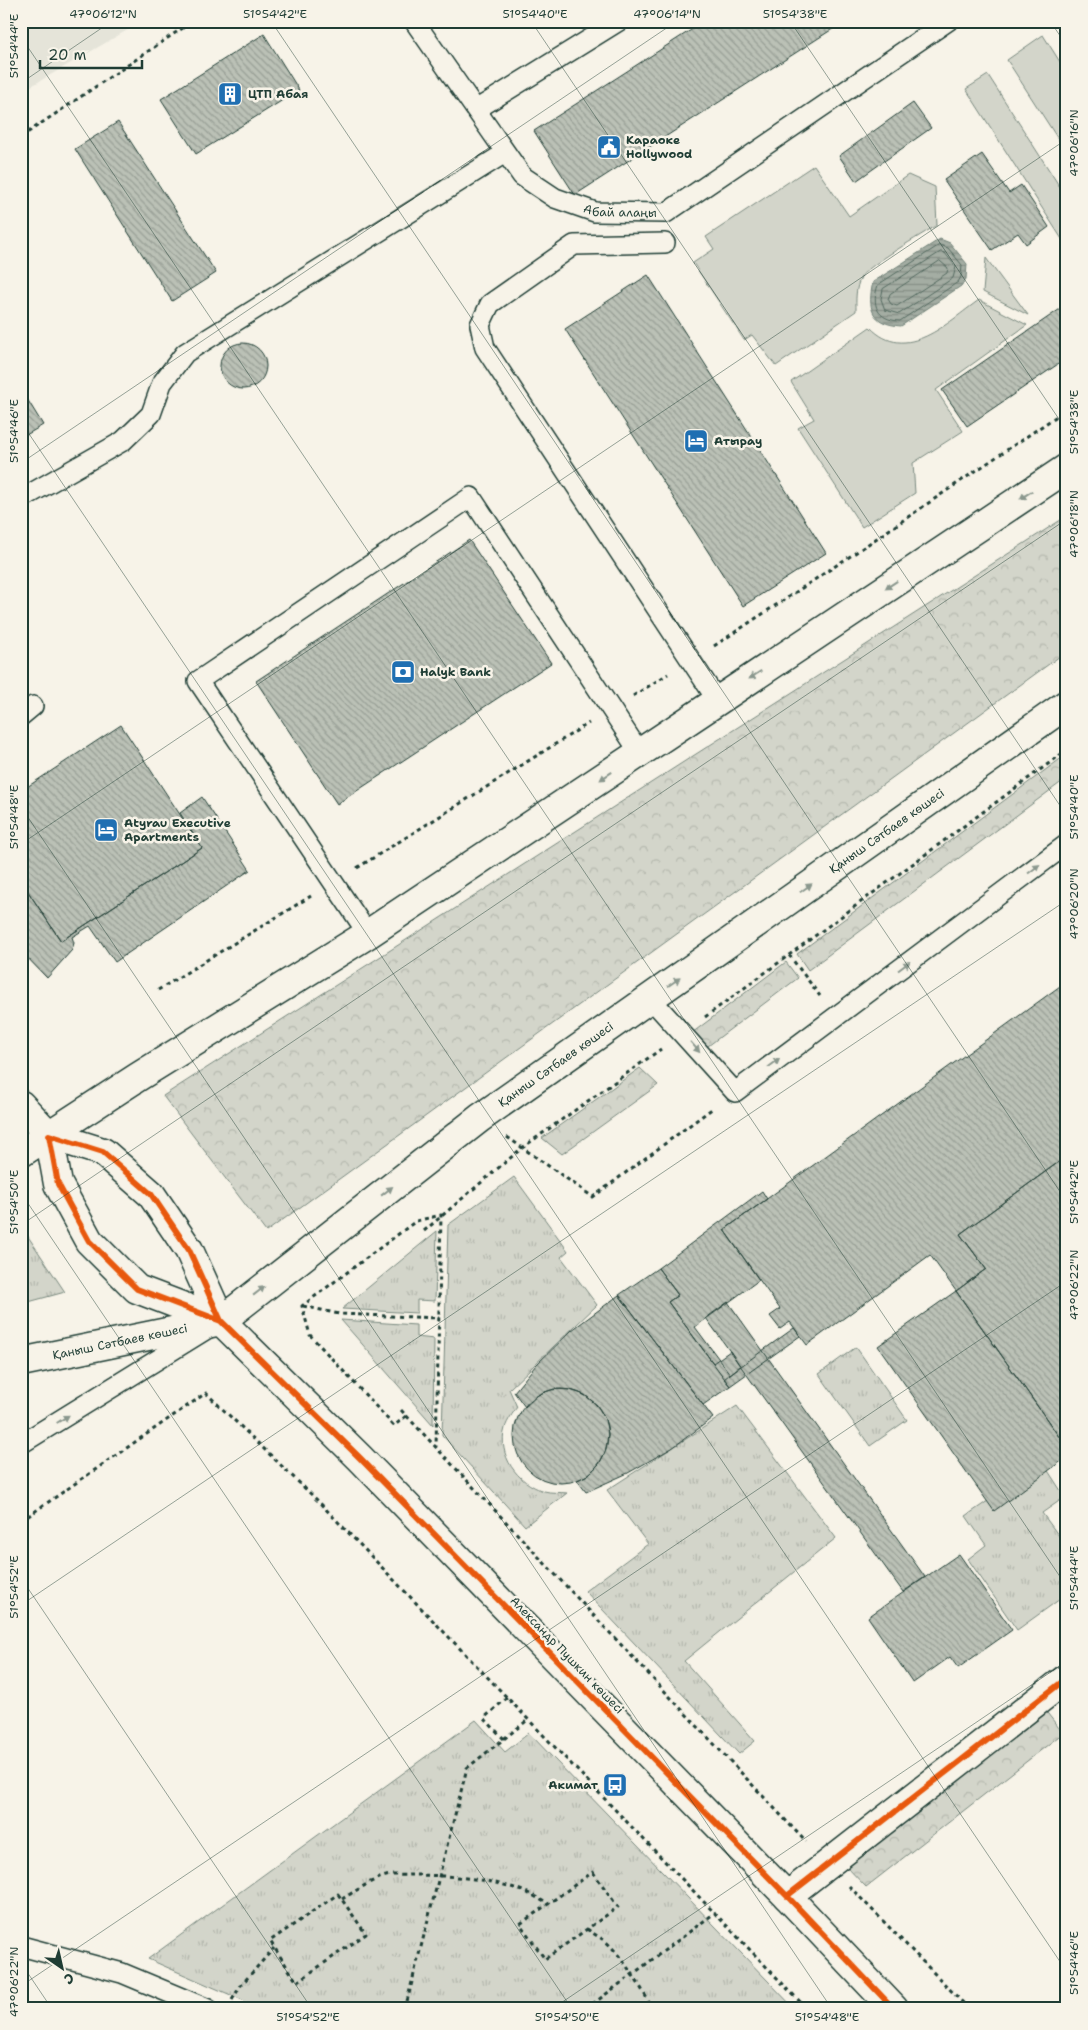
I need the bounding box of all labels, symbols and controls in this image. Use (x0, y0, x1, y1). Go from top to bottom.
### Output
text: 47°06'12"N (69, 6, 137, 22)
text: 51°54'42"E (243, 6, 307, 22)
text: 51°54'40"E (503, 6, 567, 22)
text: 47°06'14"N (633, 6, 701, 22)
text: 51°54'38"E (763, 6, 827, 22)
text: 51°54'44"E (6, 14, 22, 78)
scale bar (40, 38, 142, 70)
text: 20 m (48, 45, 87, 65)
building icon: ЦТП Абая (217, 81, 243, 107)
place label: ЦТП Абая (248, 86, 308, 102)
text: 47°06'16"N (1066, 109, 1082, 177)
place label: Караоке Hollywood (626, 132, 692, 162)
public building icon: Караоке Hollywood (596, 134, 622, 160)
street label: Абай алаңы (581, 201, 657, 221)
text: 51°54'38"E (1066, 390, 1082, 454)
text: 51°54'46"E (6, 399, 22, 463)
hotel icon: Атырау (683, 428, 709, 454)
place label: Атырау (714, 433, 762, 449)
one-way arrow (1019, 490, 1033, 500)
text: 47°06'18"N (1066, 490, 1082, 558)
one-way arrow (884, 580, 897, 590)
bank icon: Halyk Bank (390, 659, 416, 685)
place label: Halyk Bank (420, 664, 491, 680)
one-way arrow (748, 670, 762, 679)
one-way arrow (600, 771, 613, 780)
text: 51°54'40"E (1066, 775, 1082, 839)
text: 51°54'48"E (6, 785, 22, 849)
street label: Қаныш Сәтбаев көшесі (826, 785, 948, 877)
place label: Atyrau Executive Apartments (124, 815, 231, 845)
hotel icon: Atyrau Executive Apartments (93, 817, 119, 843)
one-way arrow (1027, 863, 1040, 874)
text: 47°06'20"N (1066, 868, 1082, 940)
one-way arrow (799, 883, 813, 893)
one-way arrow (897, 960, 910, 971)
one-way arrow (667, 977, 680, 987)
street label: Қаныш Сәтбаев көшесі (495, 1018, 617, 1111)
one-way arrow (689, 1041, 700, 1054)
one-way arrow (767, 1058, 781, 1068)
text: 51°54'42"E (1066, 1160, 1082, 1224)
text: 51°54'50"E (6, 1170, 22, 1234)
one-way arrow (380, 1185, 393, 1196)
text: 47°06'22"N (1066, 1250, 1082, 1320)
one-way arrow (252, 1286, 266, 1296)
street label: Қаныш Сәтбаев көшесі (51, 1320, 189, 1363)
one-way arrow (56, 1414, 69, 1423)
text: 51°54'44"E (1066, 1546, 1082, 1610)
text: 51°54'52"E (6, 1555, 22, 1619)
street label: Александр Пушкин көшесі (507, 1593, 627, 1717)
bus stop icon: Акимат (602, 1772, 628, 1798)
place label: Акимат (548, 1777, 599, 1793)
text: 51°54'46"E (1066, 1931, 1082, 1995)
north arrow (38, 1942, 88, 1992)
text: 47°06'22"N (6, 1947, 22, 2017)
text: С (61, 1969, 78, 1989)
text: 51°54'52"E (276, 2009, 340, 2025)
text: 51°54'50"E (535, 2009, 599, 2025)
text: 51°54'48"E (795, 2009, 859, 2025)

